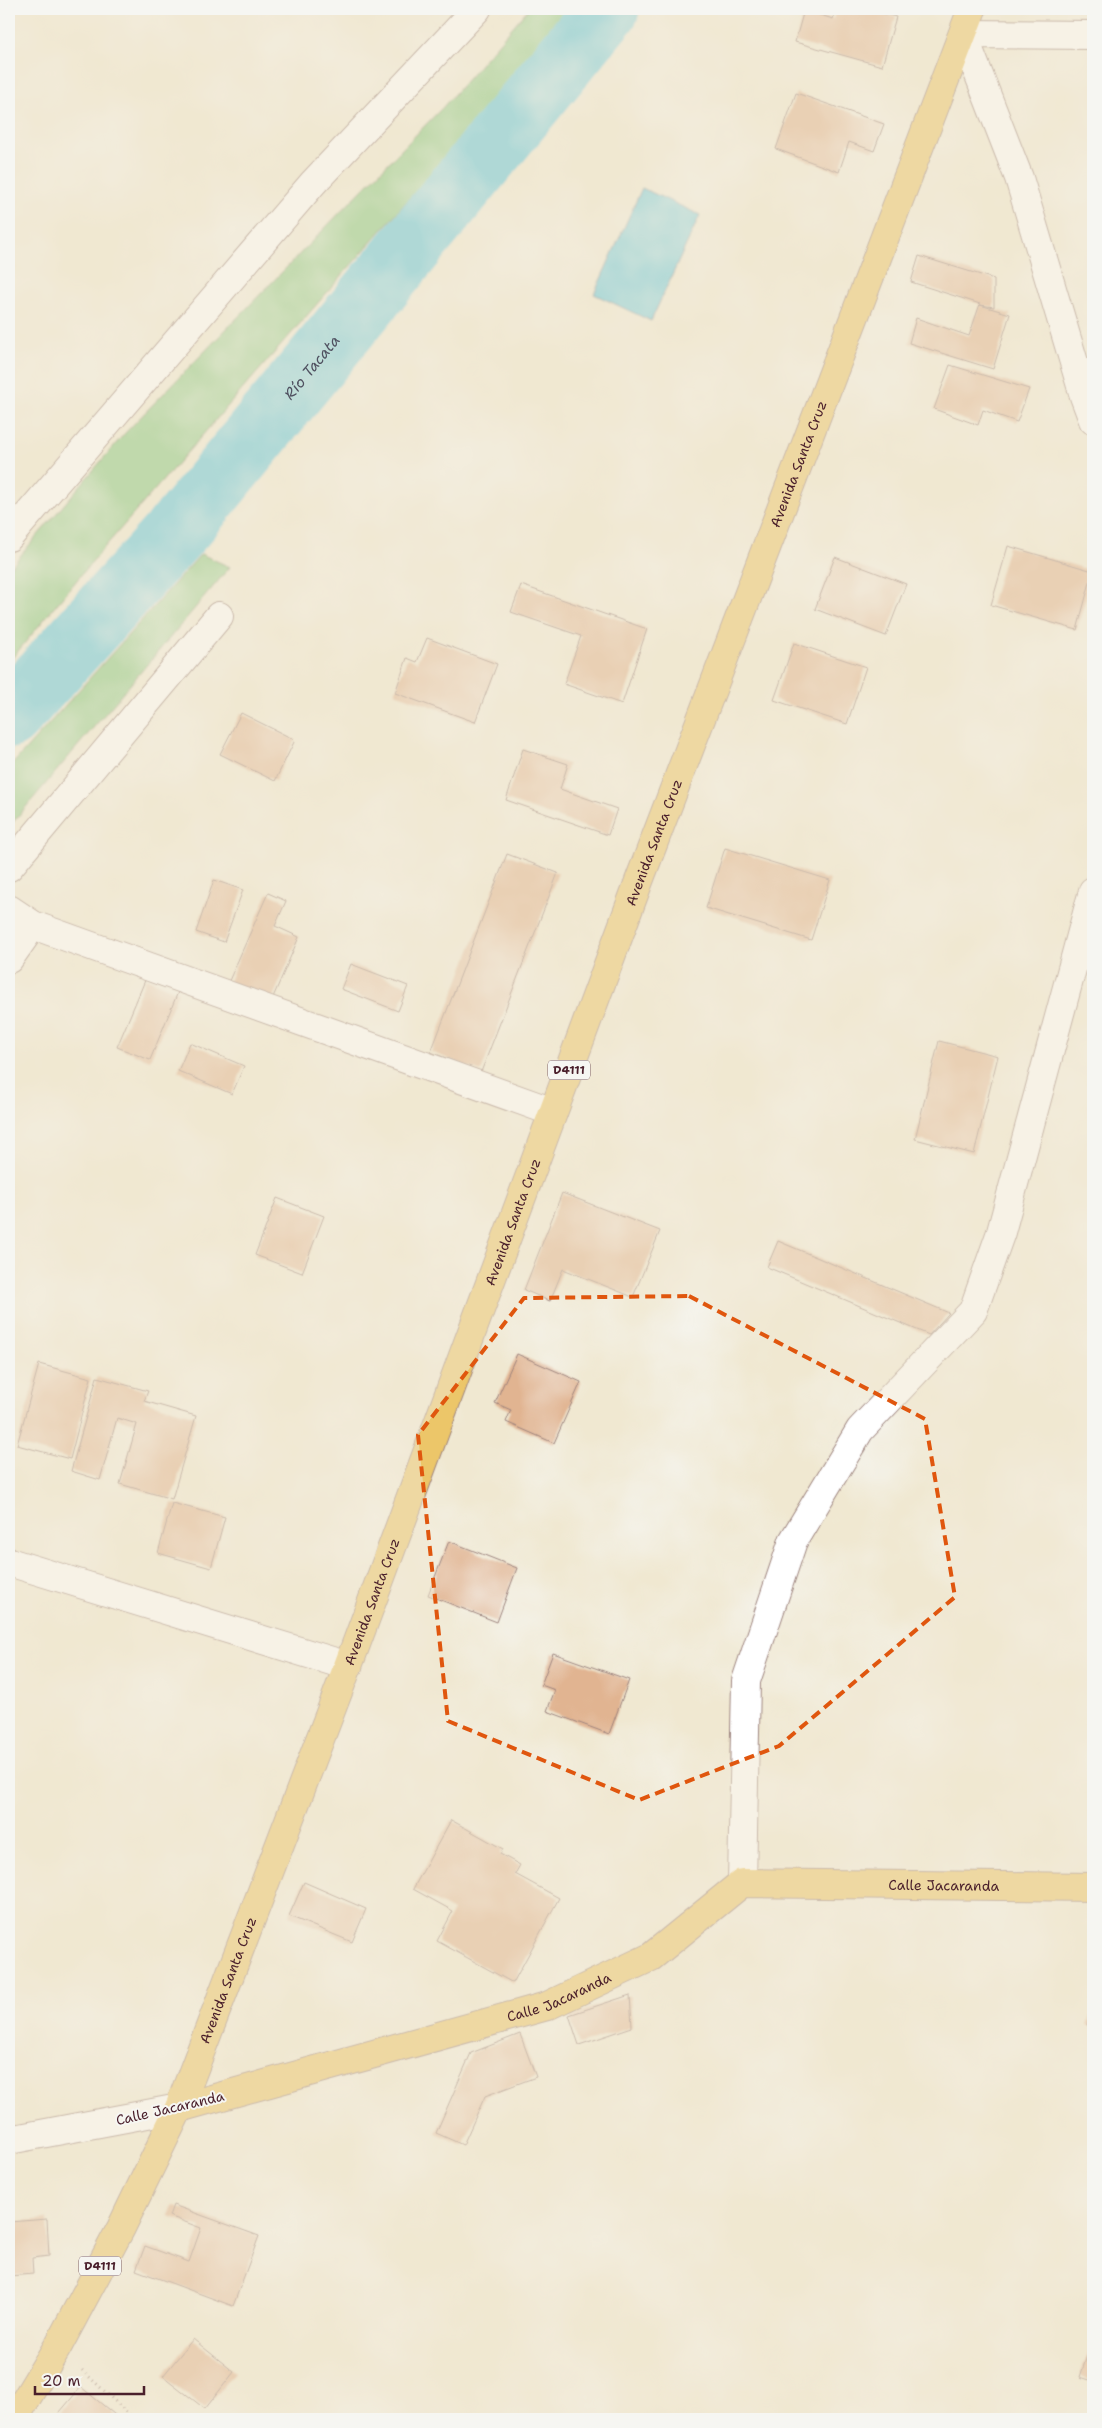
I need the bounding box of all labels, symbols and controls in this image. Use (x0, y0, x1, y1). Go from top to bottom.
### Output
water label: Río Tacata (279, 331, 344, 404)
street label: Avenida Santa Cruz (766, 398, 831, 530)
street label: Avenida Santa Cruz (622, 776, 686, 908)
road number: D4111 (548, 1060, 590, 1080)
street label: Avenida Santa Cruz (481, 1156, 544, 1288)
street label: Avenida Santa Cruz (340, 1536, 404, 1668)
street label: Calle Jacaranda (888, 1876, 1000, 1895)
street label: Avenida Santa Cruz (195, 1914, 260, 2046)
street label: Calle Jacaranda (505, 1968, 614, 2026)
street label: Calle Jacaranda (114, 2087, 226, 2129)
road number: D4111 (79, 2256, 121, 2276)
scale bar (35, 2363, 144, 2395)
text: 20 m (42, 2371, 81, 2391)

